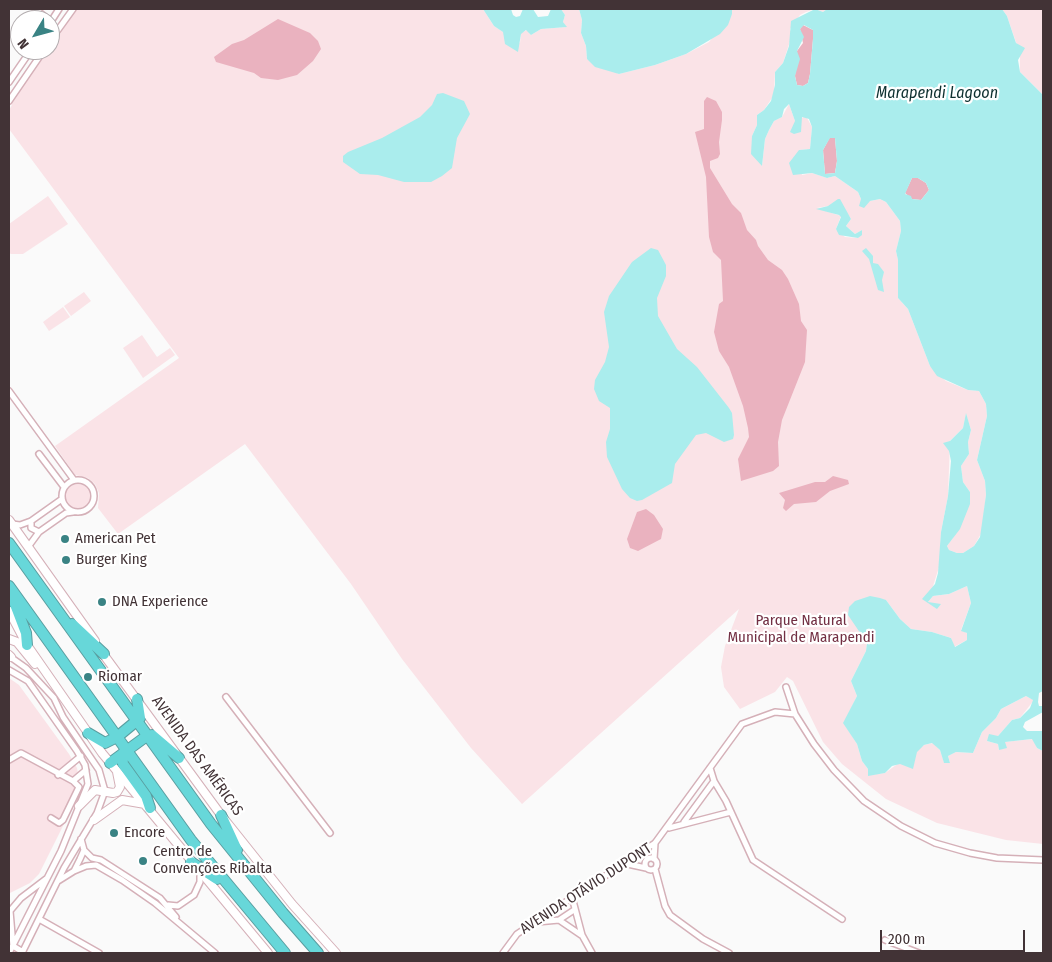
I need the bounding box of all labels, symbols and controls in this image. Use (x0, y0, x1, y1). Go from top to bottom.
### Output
north arrow (10, 10, 60, 60)
text: N (14, 35, 33, 52)
water label: Marapendi Lagoon (876, 84, 998, 104)
place label: American Pet (75, 530, 156, 548)
marker: American Pet (59, 533, 71, 545)
place label: Burger King (76, 551, 147, 569)
marker: Burger King (60, 554, 72, 566)
place label: DNA Experience (112, 593, 208, 611)
marker: DNA Experience (96, 596, 108, 608)
park label: Parque Natural Municipal de Marapendi (727, 612, 875, 647)
place label: Riomar (98, 668, 142, 686)
marker: Riomar (82, 671, 94, 683)
street label: AVENIDA DAS AMÉRICAS (148, 693, 246, 819)
place label: Encore (124, 824, 165, 842)
marker: Encore (108, 827, 120, 839)
street label: AVENIDA OTÁVIO DUPONT (517, 840, 655, 938)
place label: Centro de Convenções Ribalta (153, 843, 272, 878)
marker: Centro de Convenções Ribalta (137, 855, 149, 867)
scale bar (882, 920, 1027, 952)
text: 200 m (888, 930, 925, 948)

